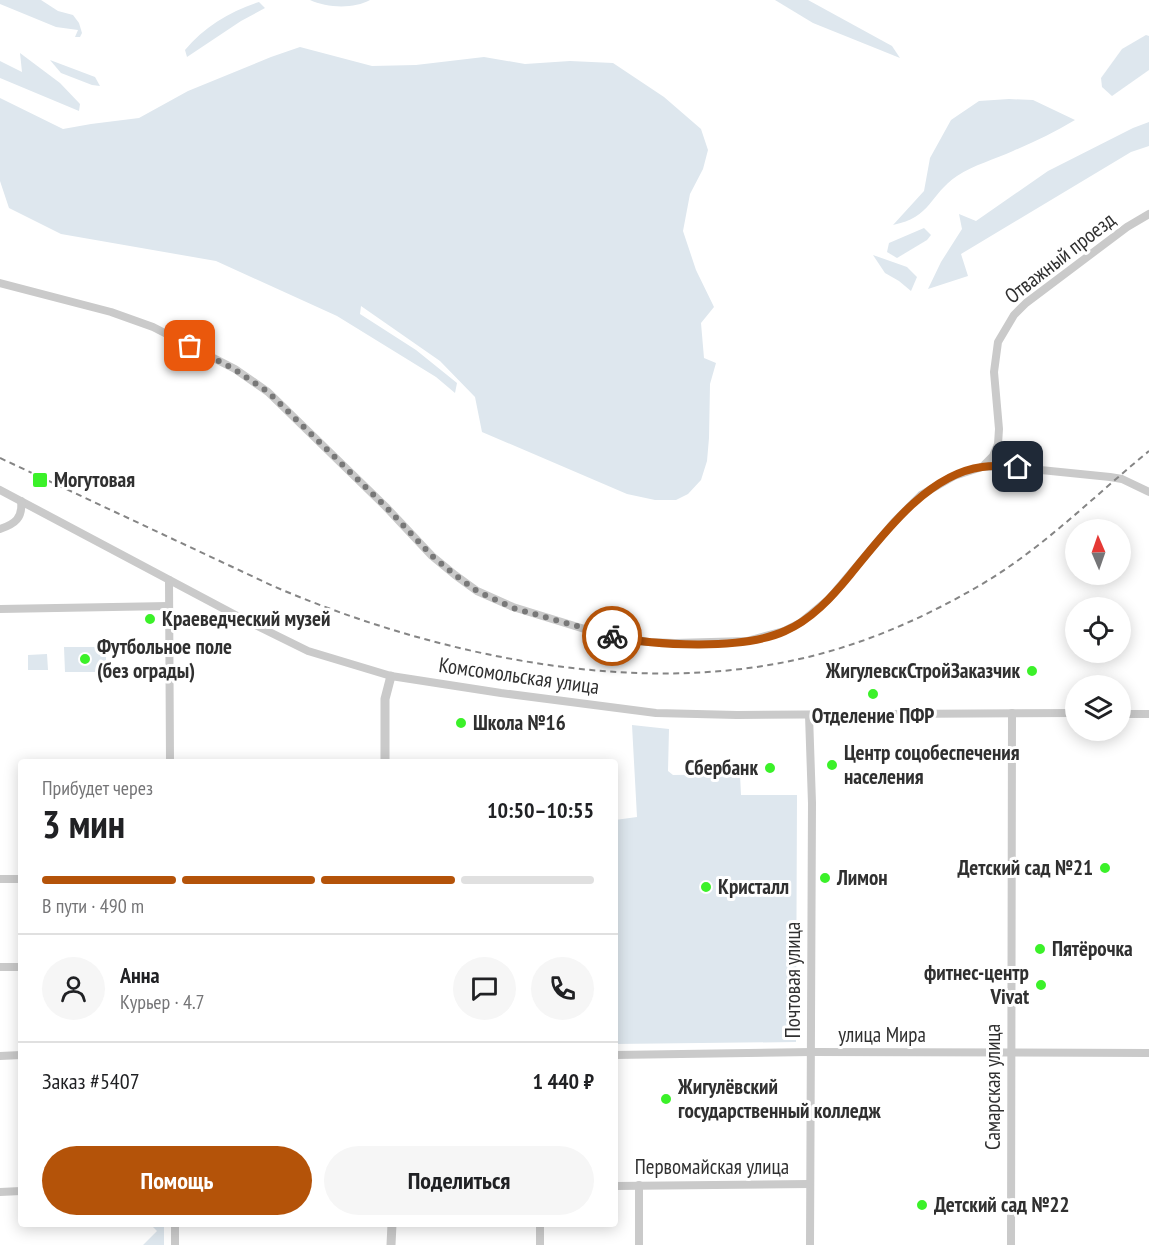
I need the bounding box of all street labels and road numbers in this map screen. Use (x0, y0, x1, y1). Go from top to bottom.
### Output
street label: Отважный проезд (999, 206, 1120, 309)
street label: Комсомольская улица (437, 651, 601, 700)
street label: Почтовая улица (779, 922, 806, 1038)
street label: улица Мира (838, 1021, 926, 1048)
street label: Самарская улица (979, 1024, 1006, 1150)
street label: Первомайская улица (635, 1153, 789, 1180)

